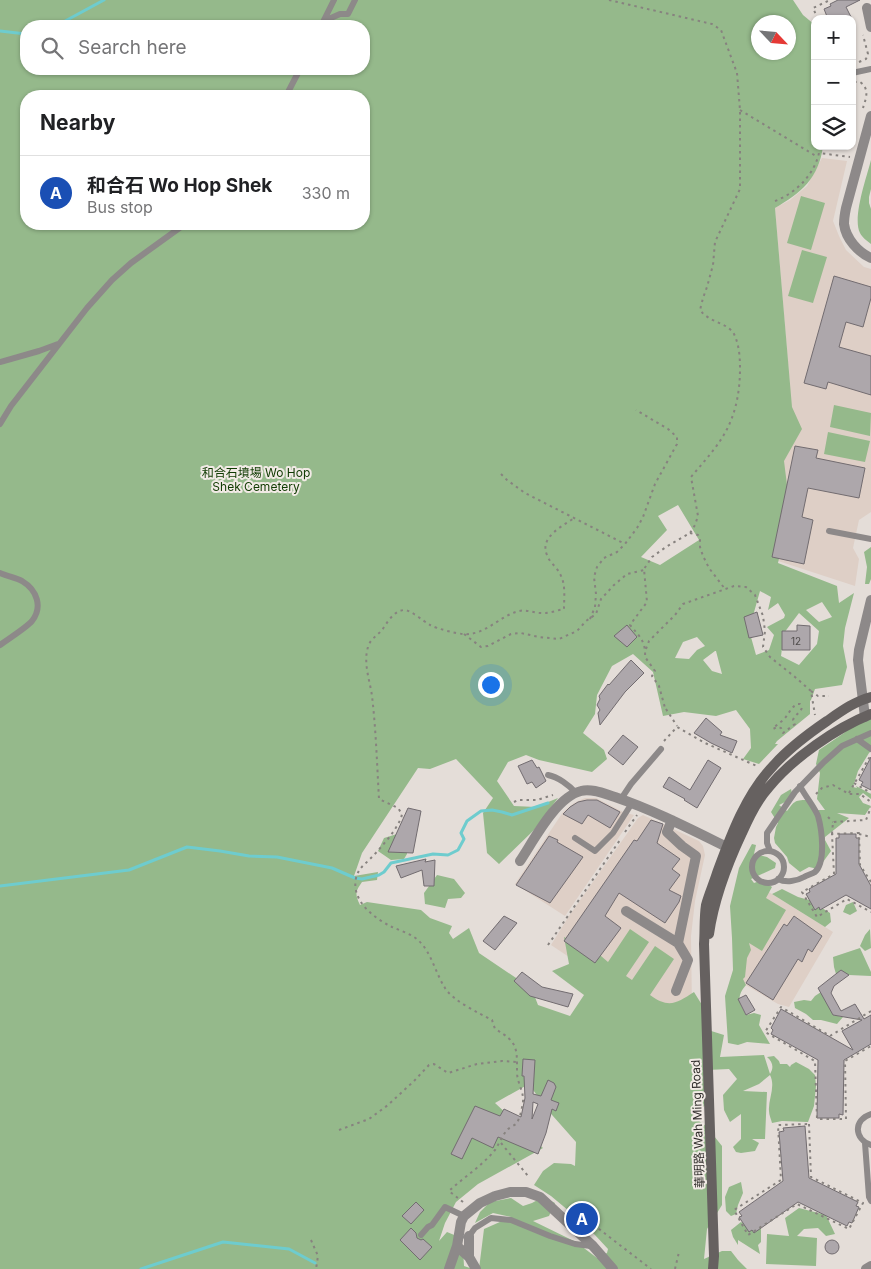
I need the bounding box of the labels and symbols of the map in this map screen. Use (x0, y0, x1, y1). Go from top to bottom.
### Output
north arrow (751, 15, 796, 60)
park label: 和合石墳場 Wo Hop Shek Cemetery (202, 465, 310, 494)
house number: 12 (791, 635, 801, 647)
your location (478, 672, 504, 698)
street label: 華明路 Wah Ming Road (688, 1060, 707, 1188)
pin: A (566, 1200, 598, 1238)

